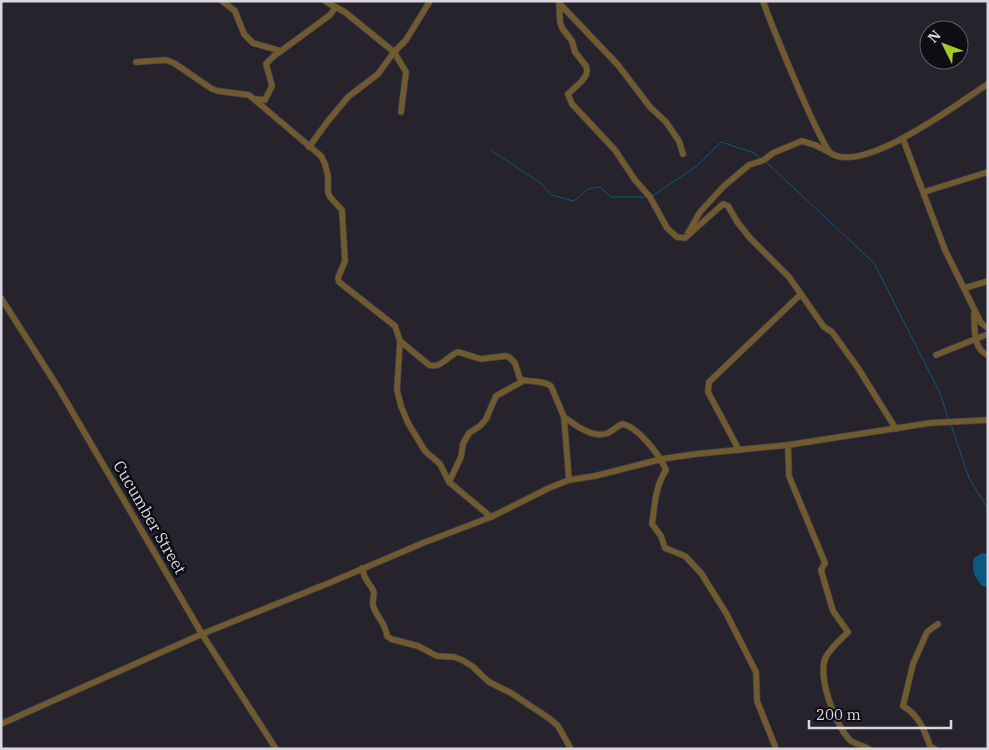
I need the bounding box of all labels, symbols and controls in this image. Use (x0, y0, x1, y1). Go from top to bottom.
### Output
north arrow (919, 20, 969, 70)
text: N (924, 26, 945, 46)
street label: Cucumber Street (109, 457, 191, 578)
scale bar (809, 698, 952, 730)
text: 200 m (816, 705, 861, 724)

